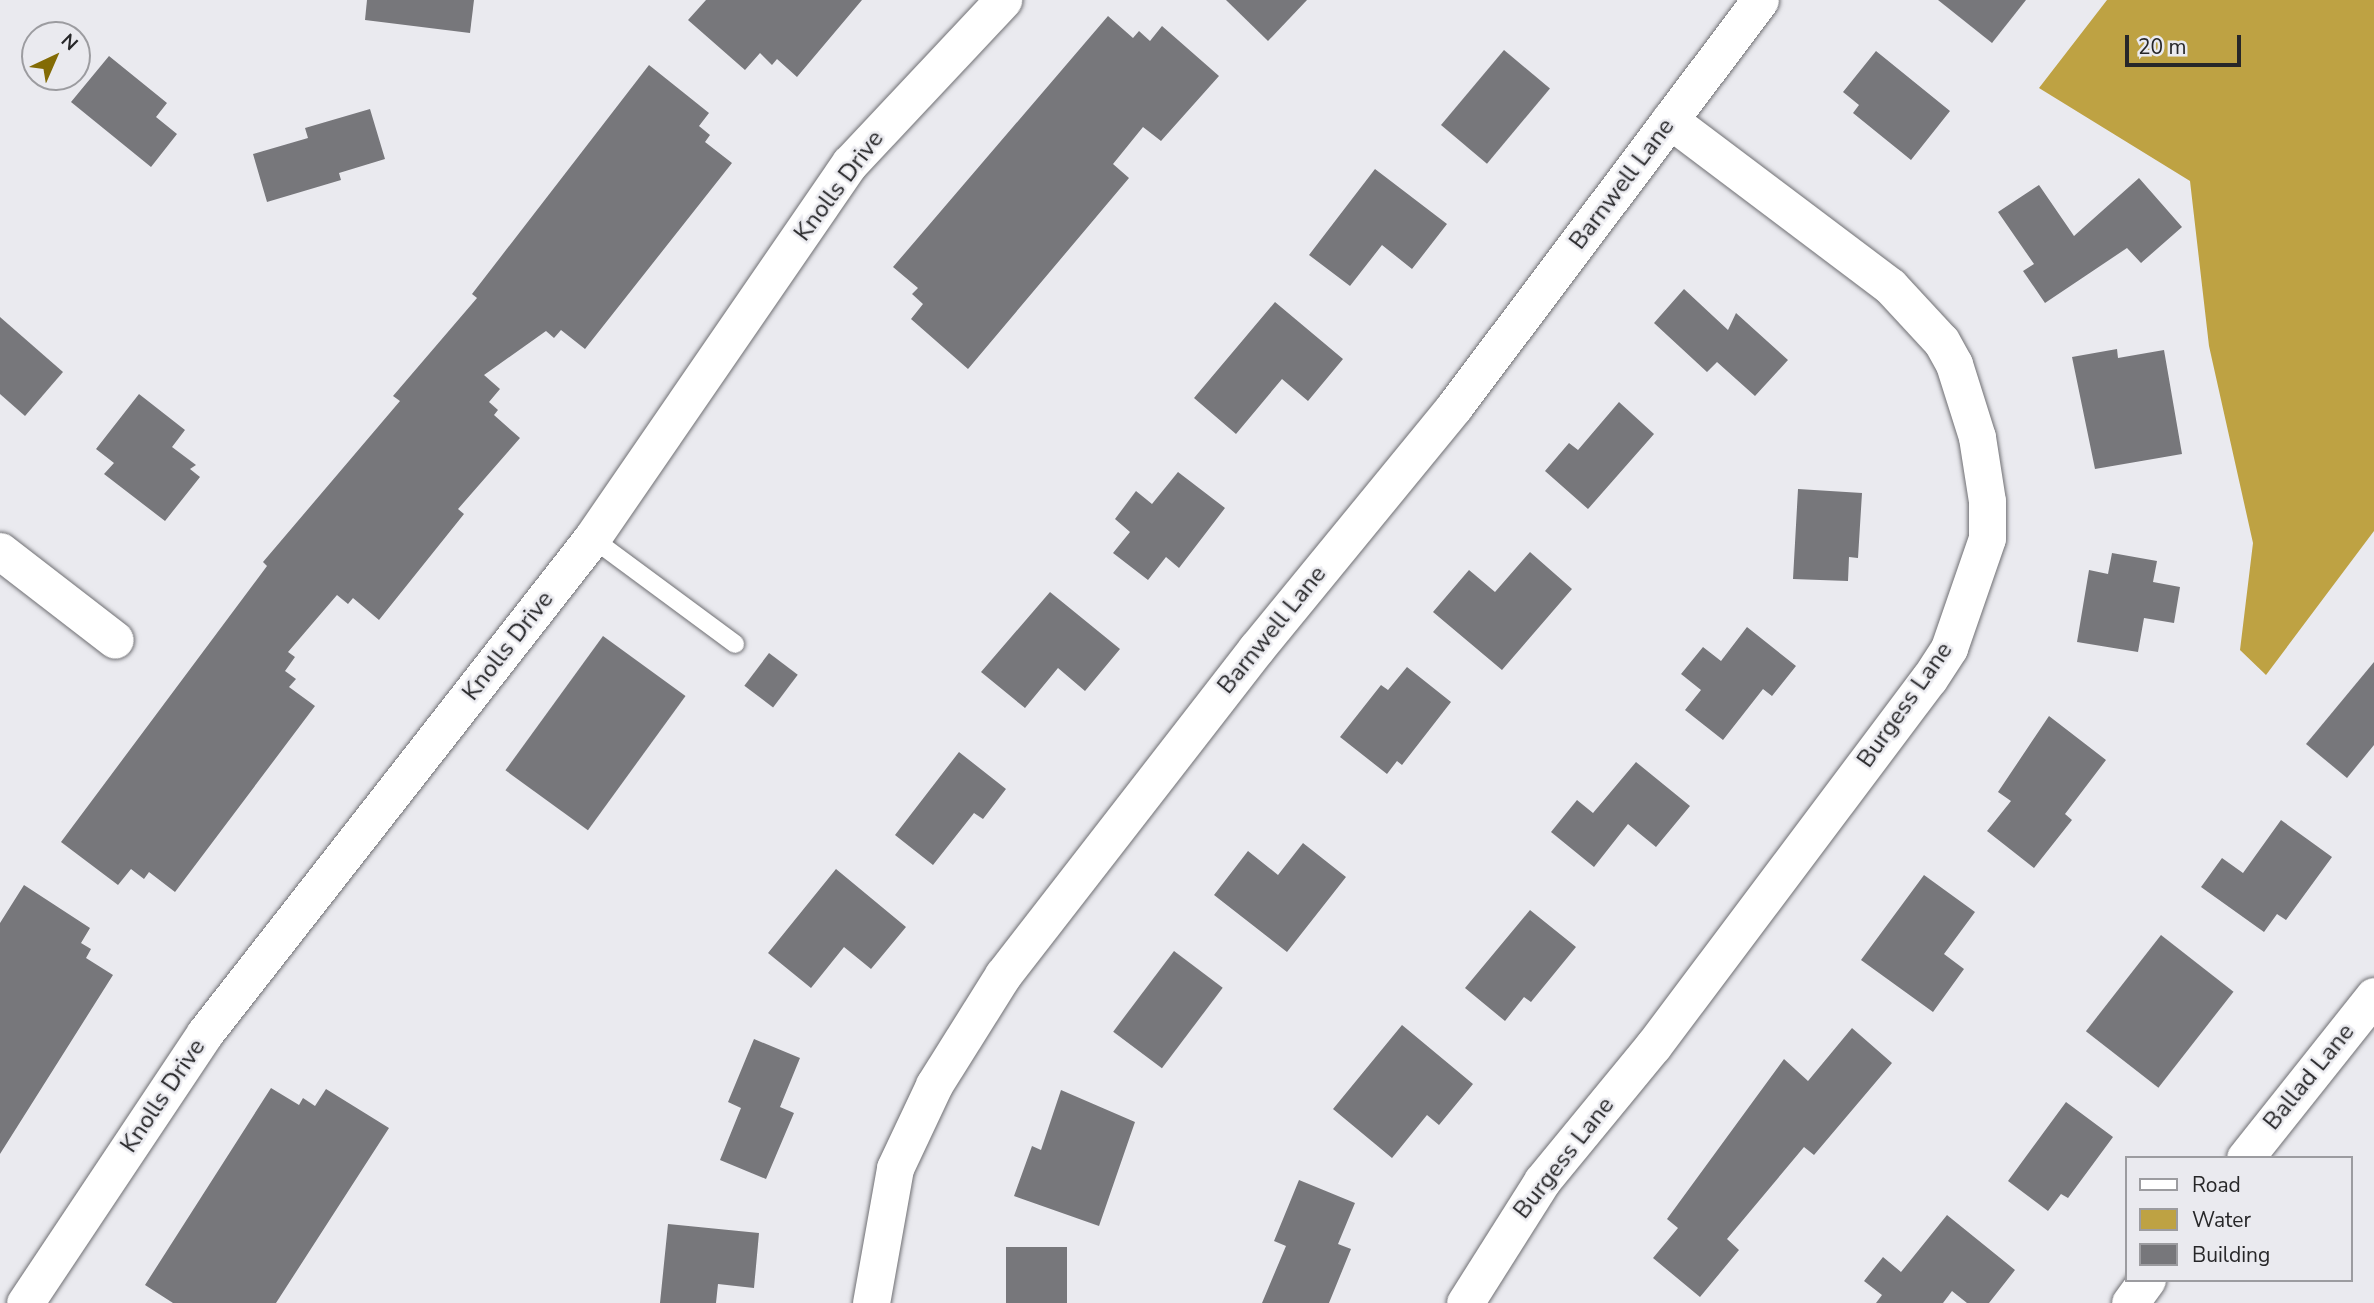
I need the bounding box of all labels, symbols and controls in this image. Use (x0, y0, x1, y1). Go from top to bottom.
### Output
north arrow (21, 21, 91, 91)
scale bar (2129, 21, 2244, 65)
text: N (55, 28, 83, 57)
text: 20 m (2138, 33, 2187, 61)
street label: Barnwell Lane (1563, 113, 1681, 255)
street label: Knolls Drive (788, 125, 890, 247)
street label: Barnwell Lane (1212, 560, 1332, 700)
street label: Knolls Drive (456, 586, 560, 706)
street label: Burgess Lane (1851, 637, 1959, 773)
street label: Ballad Lane (2257, 1018, 2361, 1136)
street label: Knolls Drive (115, 1034, 211, 1158)
street label: Burgess Lane (1508, 1091, 1620, 1225)
legend (2126, 1156, 2353, 1282)
text: Road (2192, 1171, 2241, 1199)
text: Water (2192, 1206, 2251, 1234)
text: Building (2192, 1241, 2270, 1269)

